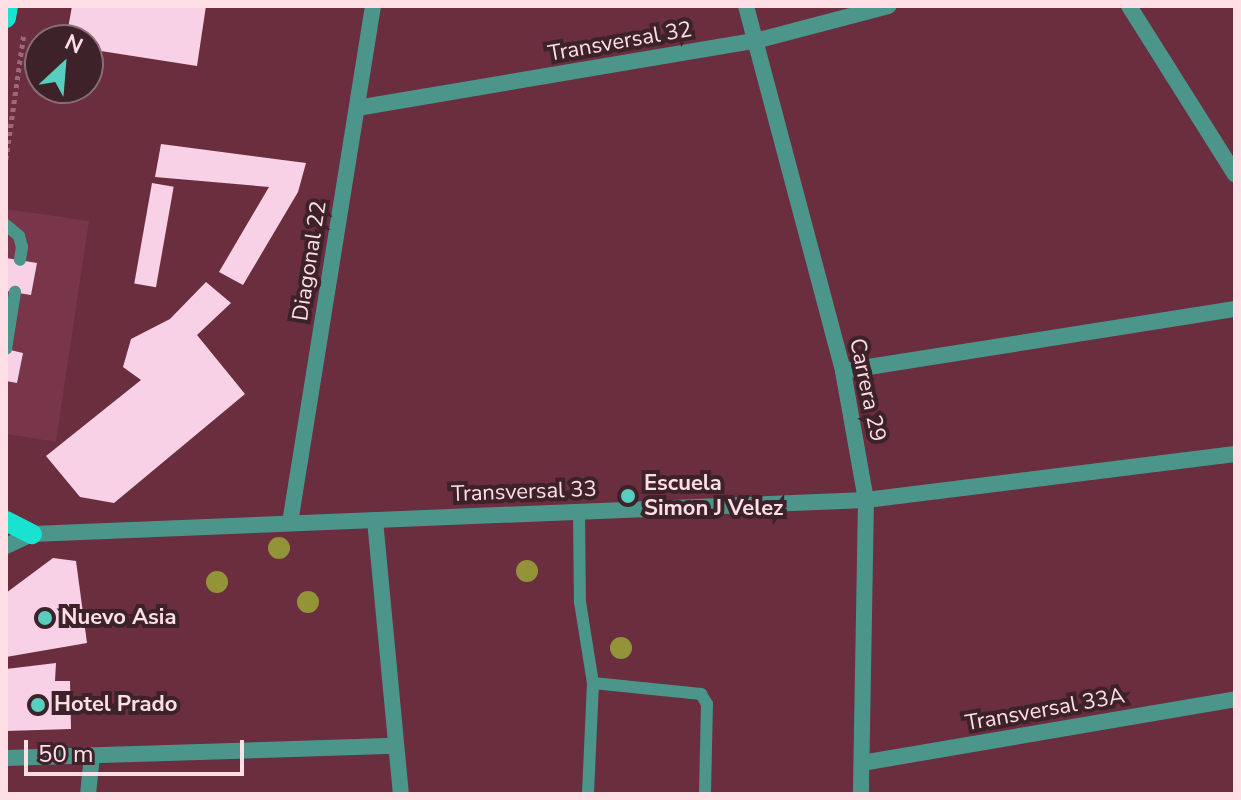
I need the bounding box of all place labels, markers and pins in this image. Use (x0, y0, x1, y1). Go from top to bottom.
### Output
place label: Escuela Simon J Velez (644, 470, 783, 522)
marker: Escuela Simon J Velez (619, 487, 637, 505)
place label: Nuevo Asia (61, 605, 176, 631)
marker: Nuevo Asia (36, 609, 54, 627)
place label: Hotel Prado (54, 692, 177, 718)
marker: Hotel Prado (29, 696, 47, 714)

